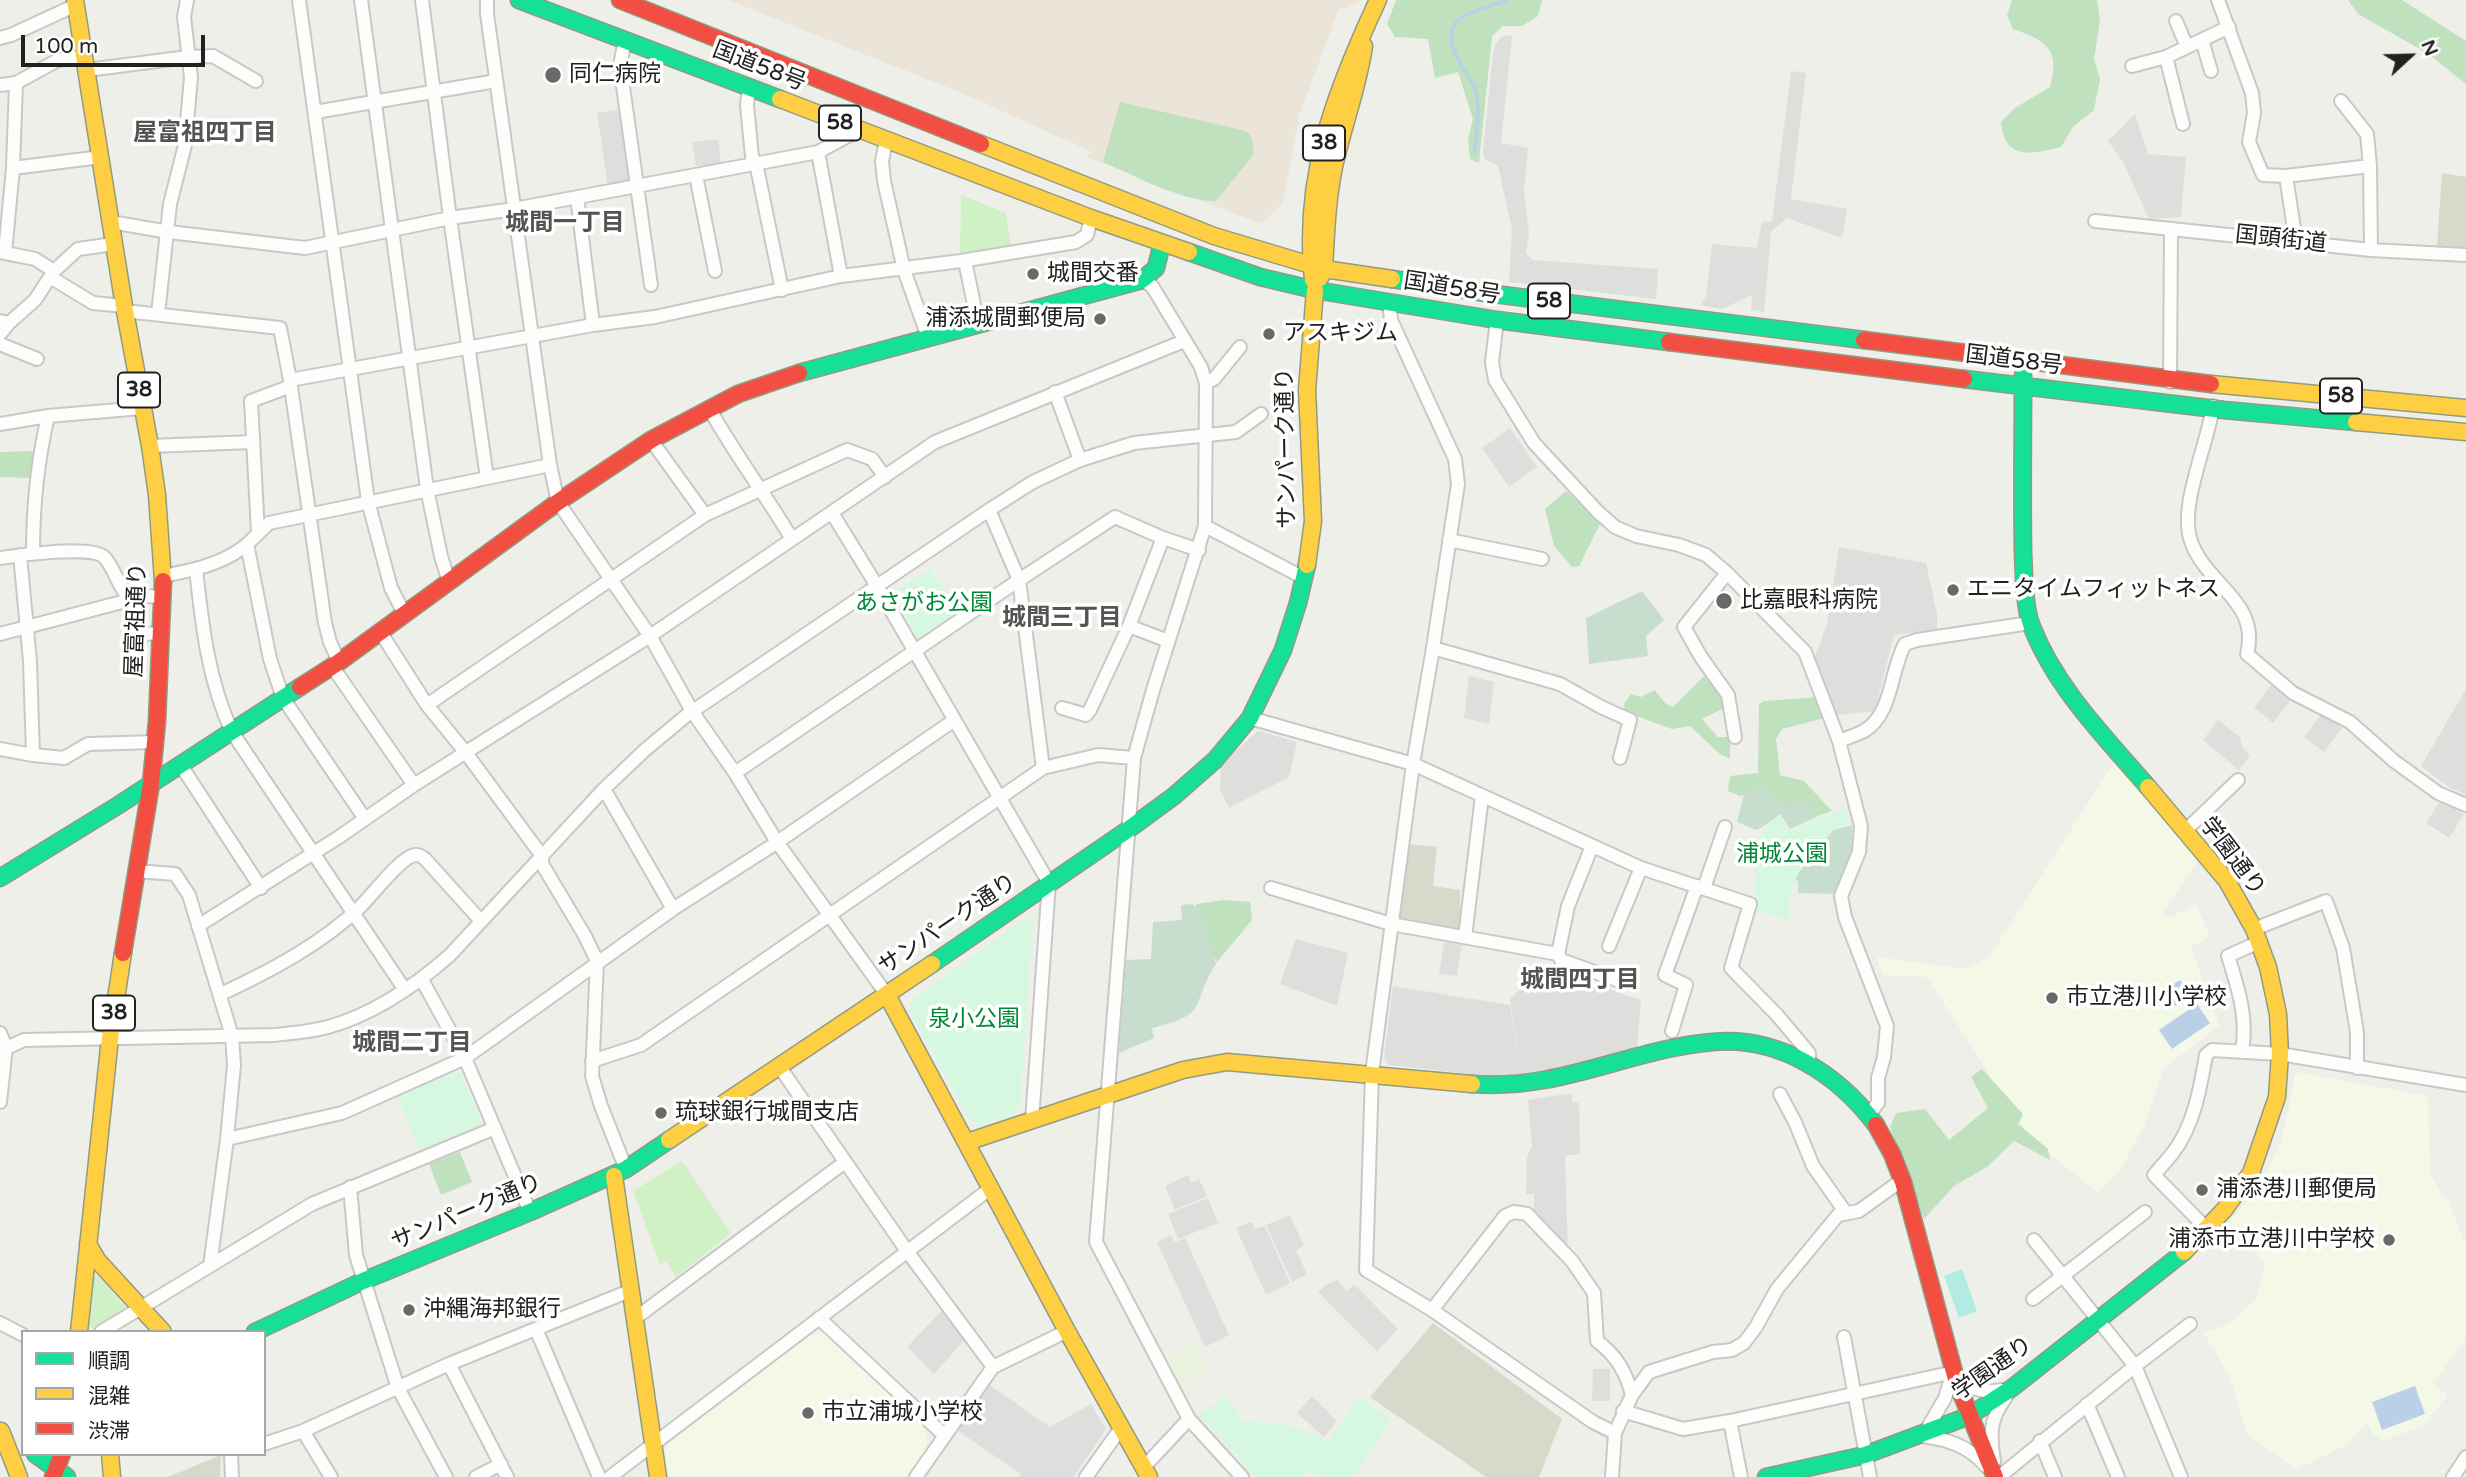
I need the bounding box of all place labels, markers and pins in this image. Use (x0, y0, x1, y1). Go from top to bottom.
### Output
place label: 同仁病院 (569, 61, 661, 89)
marker: 同仁病院 (543, 65, 563, 85)
place label: 城間交番 (1047, 260, 1139, 288)
marker: 城間交番 (1025, 266, 1041, 282)
place label: 浦添城間郵便局 (925, 305, 1086, 333)
marker: 浦添城間郵便局 (1092, 311, 1108, 327)
place label: アスキジム (1283, 320, 1398, 348)
marker: アスキジム (1261, 326, 1277, 342)
place label: エニタイムフィットネス (1967, 576, 2220, 604)
marker: エニタイムフィットネス (1945, 582, 1961, 598)
place label: 比嘉眼科病院 (1740, 587, 1878, 615)
marker: 比嘉眼科病院 (1714, 591, 1734, 611)
place label: 市立港川小学校 (2066, 984, 2227, 1012)
marker: 市立港川小学校 (2044, 990, 2060, 1006)
place label: 琉球銀行城間支店 (675, 1099, 859, 1127)
marker: 琉球銀行城間支店 (653, 1105, 669, 1121)
place label: 浦添港川郵便局 (2216, 1176, 2377, 1204)
marker: 浦添港川郵便局 (2194, 1182, 2210, 1198)
place label: 浦添市立港川中学校 (2168, 1226, 2375, 1254)
marker: 浦添市立港川中学校 (2381, 1232, 2397, 1248)
place label: 沖縄海邦銀行 (423, 1296, 561, 1324)
marker: 沖縄海邦銀行 (401, 1302, 417, 1318)
place label: 市立浦城小学校 (822, 1399, 983, 1427)
marker: 市立浦城小学校 (800, 1405, 816, 1421)

